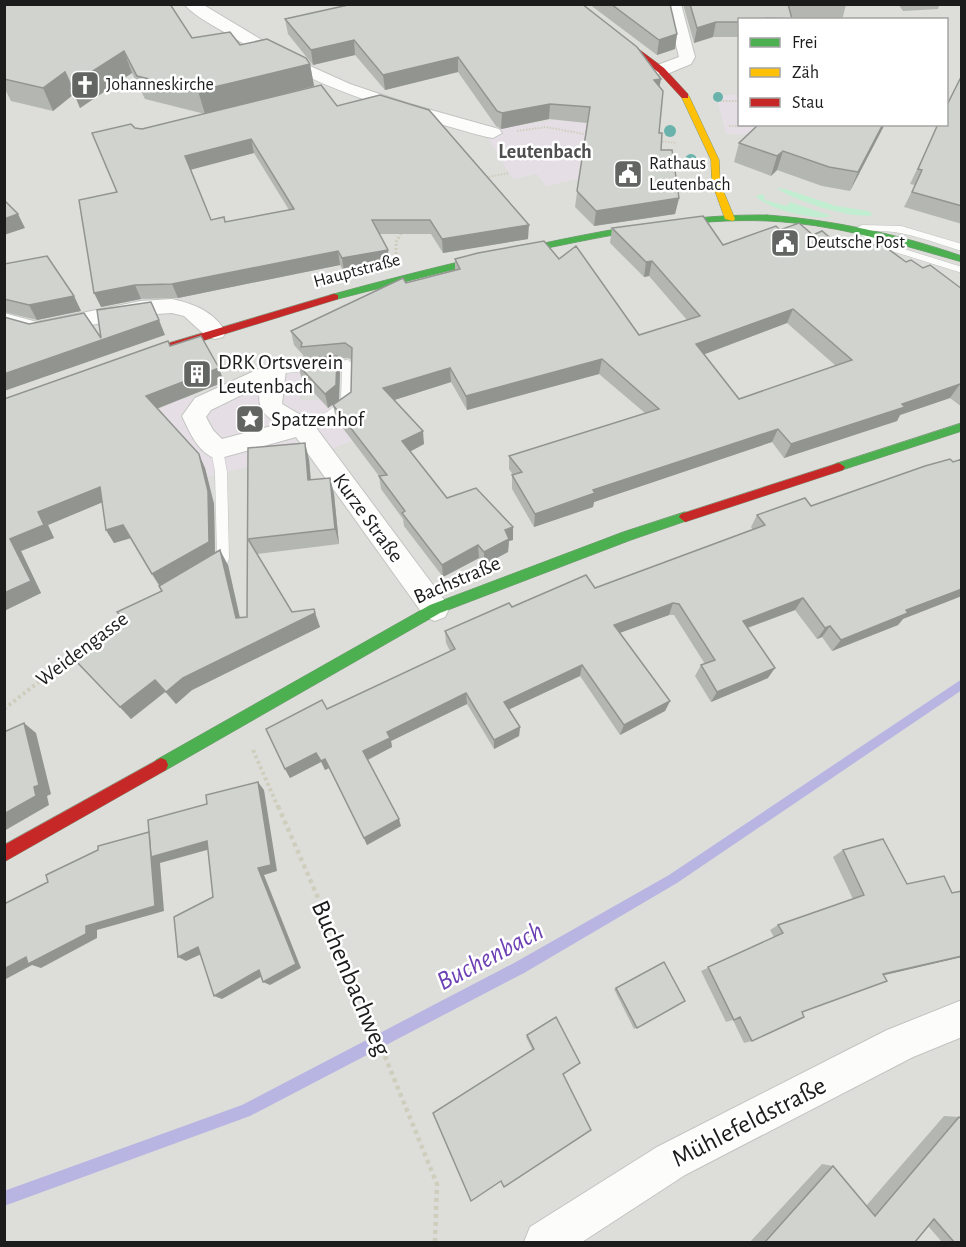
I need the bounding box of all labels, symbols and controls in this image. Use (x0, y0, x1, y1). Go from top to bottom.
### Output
legend (738, 18, 948, 126)
text: Frei (792, 34, 818, 52)
text: Zäh (792, 64, 819, 82)
church icon: Johanneskirche (69, 69, 101, 101)
place label: Johanneskirche (106, 76, 214, 94)
text: Stau (792, 94, 824, 112)
district label: Leutenbach (498, 142, 592, 162)
place label: Rathaus Leutenbach (649, 155, 731, 194)
public building icon: Rathaus Leutenbach (612, 158, 644, 190)
public building icon: Deutsche Post (769, 227, 801, 259)
place label: Deutsche Post (806, 234, 905, 252)
street label: Hauptstraße (312, 251, 402, 291)
place label: DRK Ortsverein Leutenbach (218, 352, 343, 397)
building icon: DRK Ortsverein Leutenbach (181, 358, 213, 390)
place icon: Spatzenhof (234, 403, 266, 435)
place label: Spatzenhof (271, 409, 366, 430)
street label: Kurze Straße (329, 470, 407, 566)
street label: Bachstraße (411, 552, 503, 608)
street label: Weidengasse (32, 608, 132, 690)
street label: Buchenbachweg (307, 896, 396, 1060)
water label: Buchenbach (432, 917, 548, 995)
street label: Mühlefeldstraße (668, 1072, 830, 1172)

